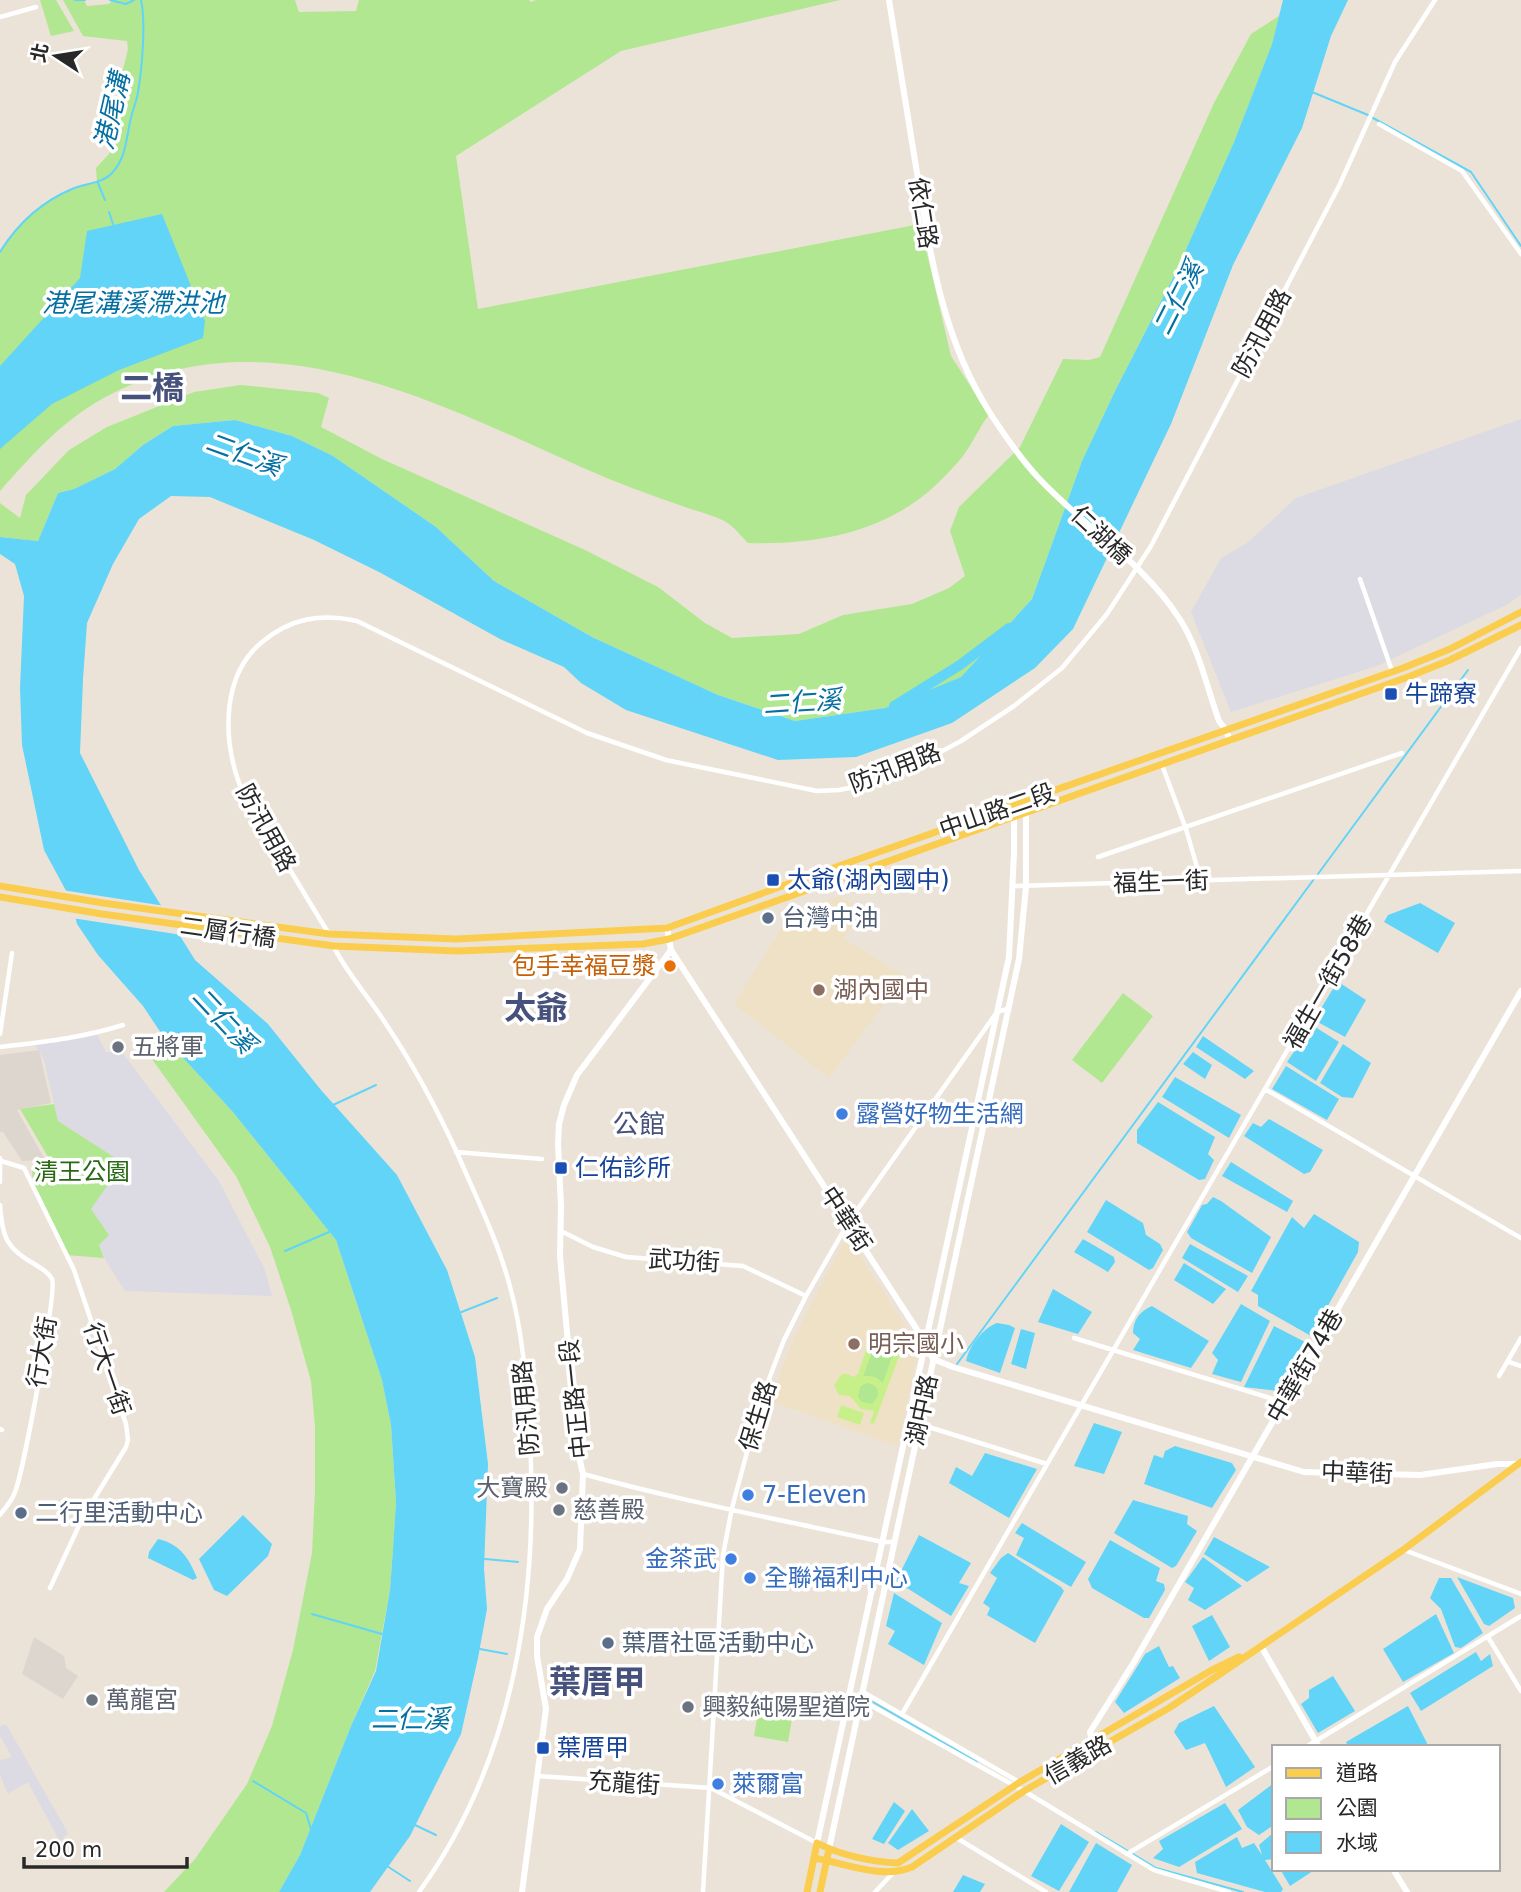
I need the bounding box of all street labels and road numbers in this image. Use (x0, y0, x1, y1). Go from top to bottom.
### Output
street label: 依仁路 (904, 175, 942, 251)
street label: 防汛用路 (1227, 284, 1297, 382)
street label: 仁湖橋 (1065, 500, 1137, 570)
street label: 防汛用路 (845, 738, 945, 798)
street label: 中山路二段 (936, 778, 1058, 844)
street label: 防汛用路 (230, 779, 302, 877)
street label: 福生一街 (1113, 866, 1209, 898)
street label: 福生一街58巷 (1278, 910, 1378, 1054)
street label: 二層行橋 (179, 911, 277, 953)
street label: 中華街 (815, 1181, 877, 1257)
street label: 武功街 (647, 1245, 721, 1277)
street label: 中華街74巷 (1261, 1304, 1349, 1428)
street label: 行大街 (22, 1314, 62, 1390)
street label: 行大一街 (78, 1319, 136, 1419)
street label: 中正路一段 (555, 1338, 595, 1460)
street label: 防汛用路 (508, 1359, 544, 1457)
street label: 湖中路 (901, 1372, 943, 1448)
street label: 保生路 (734, 1377, 782, 1455)
street label: 中華街 (1321, 1458, 1393, 1488)
street label: 信義路 (1040, 1730, 1116, 1790)
street label: 充龍街 (587, 1767, 661, 1799)

